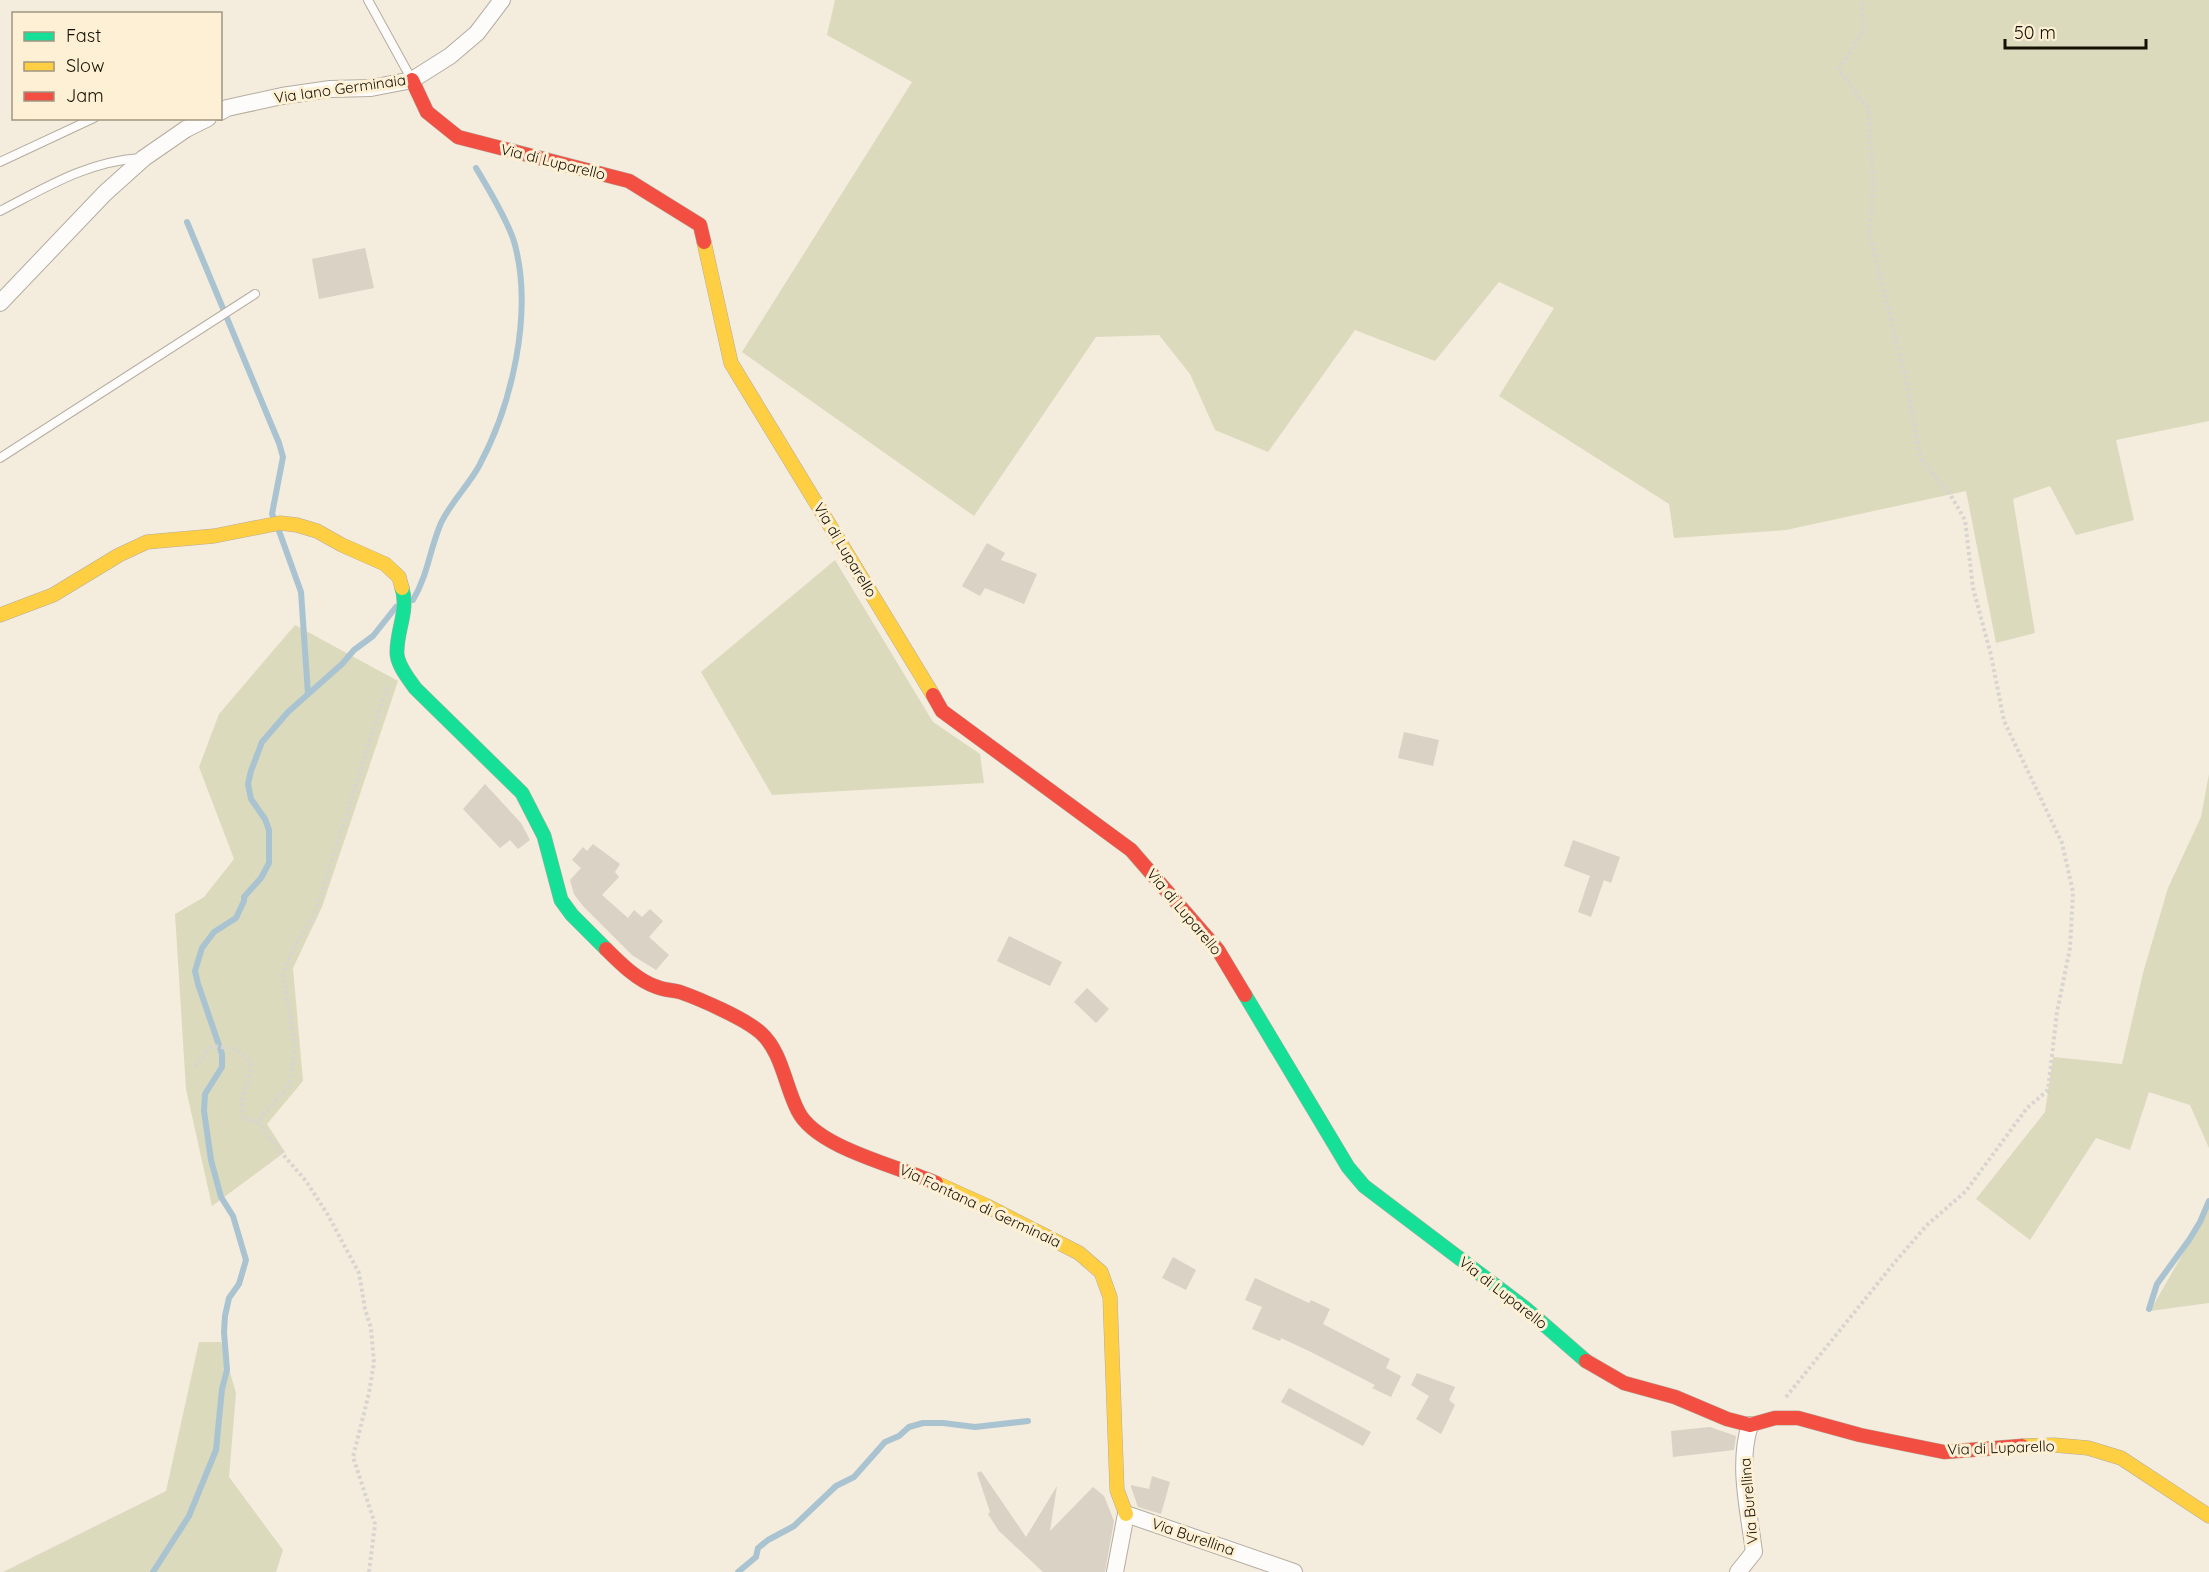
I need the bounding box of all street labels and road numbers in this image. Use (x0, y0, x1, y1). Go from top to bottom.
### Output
street label: Via Iano Germinaia (273, 70, 407, 107)
street label: Via di Luparello (499, 139, 607, 184)
street label: Via di Luparello (810, 499, 881, 601)
street label: Via di Luparello (1143, 865, 1226, 959)
street label: Via Fontana di Germinaia (896, 1160, 1064, 1251)
street label: Via di Luparello (1455, 1252, 1551, 1333)
street label: Via di Luparello (1947, 1436, 2055, 1459)
street label: Via Burellina (1735, 1457, 1762, 1545)
street label: Via Burellina (1149, 1513, 1237, 1560)

